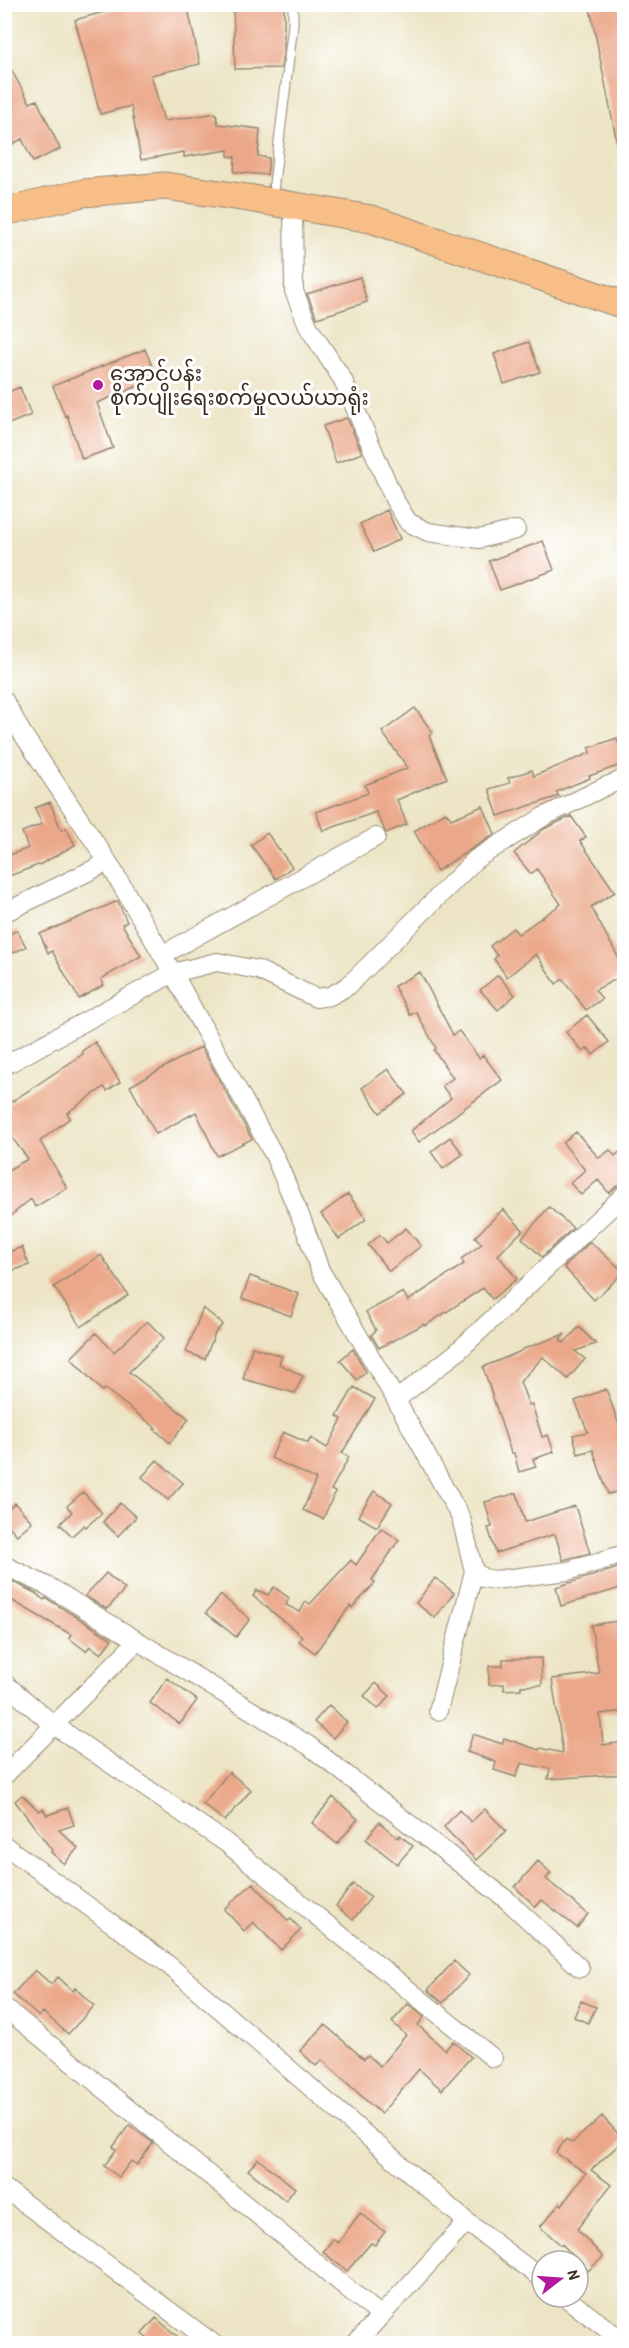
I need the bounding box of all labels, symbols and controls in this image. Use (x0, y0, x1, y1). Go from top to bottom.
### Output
place label: အောင်ပန်း စိုက်ပျိုးရေးစက်မှုလယ်ယာရုံး (110, 358, 369, 416)
marker: အောင်ပန်း စိုက်ပျိုးရေးစက်မှုလယ်ယာရုံး (91, 378, 105, 392)
north arrow (530, 2249, 590, 2309)
text: N (563, 2267, 586, 2282)

